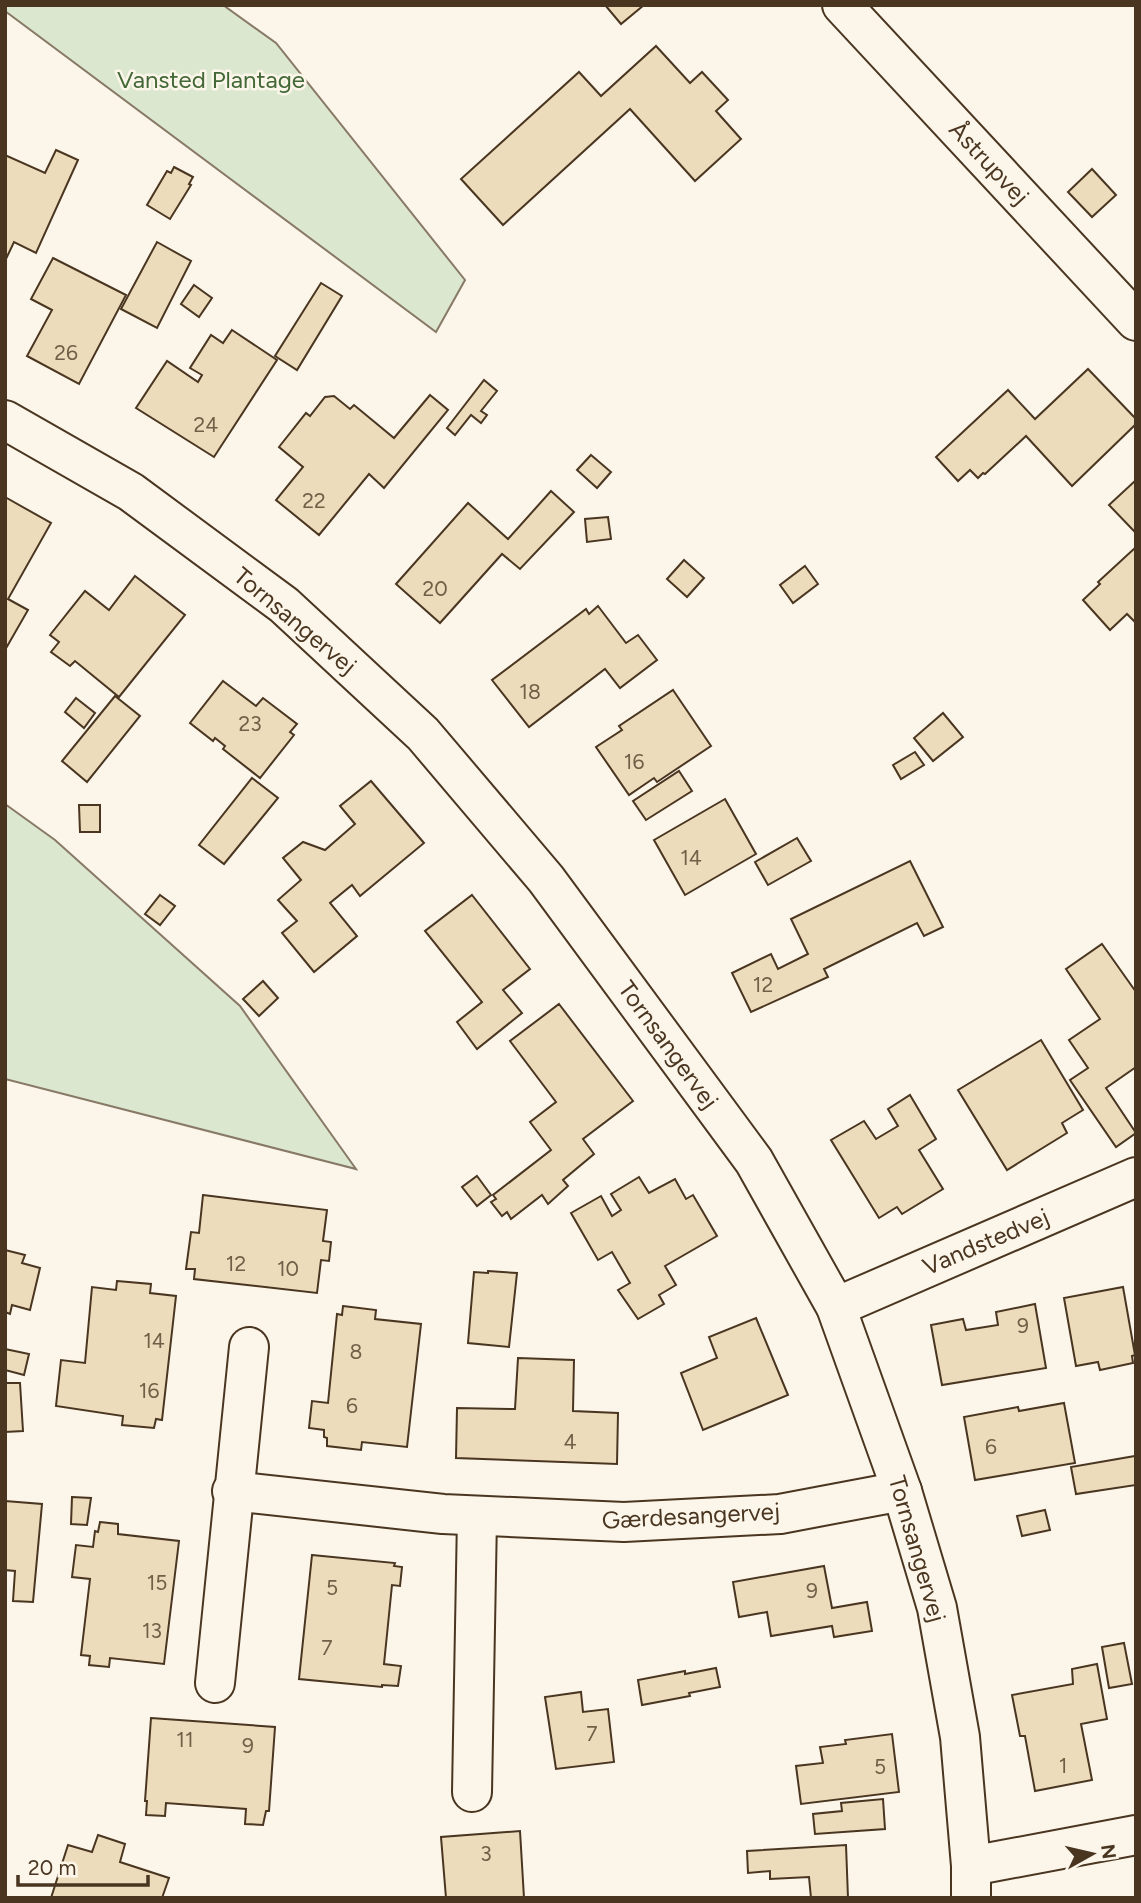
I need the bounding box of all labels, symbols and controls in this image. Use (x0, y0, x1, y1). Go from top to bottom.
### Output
park label: Vansted Plantage (117, 65, 305, 94)
street label: Åstrupvej (943, 115, 1035, 210)
house number: 26 (54, 340, 78, 365)
house number: 24 (194, 412, 218, 437)
house number: 22 (302, 488, 326, 513)
street label: Tornsangervej (228, 561, 363, 680)
house number: 20 (422, 576, 448, 601)
house number: 18 (519, 679, 541, 704)
house number: 23 (238, 711, 262, 736)
house number: 16 (624, 749, 644, 774)
house number: 14 (680, 845, 702, 870)
house number: 12 (753, 972, 773, 997)
street label: Tornsangervej (612, 975, 725, 1114)
street label: Vandstedvej (918, 1202, 1053, 1281)
house number: 12 (226, 1251, 246, 1276)
house number: 10 (277, 1256, 299, 1281)
house number: 9 (1017, 1313, 1029, 1338)
house number: 14 (143, 1328, 165, 1353)
house number: 8 (350, 1339, 362, 1364)
house number: 16 (139, 1378, 159, 1403)
house number: 6 (346, 1393, 358, 1418)
house number: 4 (563, 1429, 577, 1454)
house number: 6 (985, 1434, 997, 1459)
street label: Tornsangervej (883, 1472, 952, 1625)
street label: Gærdesangervej (601, 1496, 781, 1535)
house number: 15 (147, 1570, 167, 1595)
house number: 5 (326, 1575, 338, 1600)
house number: 9 (806, 1578, 818, 1603)
house number: 13 (142, 1618, 162, 1643)
house number: 7 (321, 1635, 333, 1660)
house number: 7 (586, 1721, 598, 1746)
house number: 11 (176, 1727, 194, 1752)
house number: 9 (242, 1733, 254, 1758)
house number: 1 (1059, 1753, 1067, 1778)
house number: 5 (874, 1754, 886, 1779)
north arrow (1057, 1819, 1127, 1889)
house number: 3 (480, 1841, 492, 1866)
scale bar (18, 1843, 147, 1887)
text: N (1096, 1843, 1121, 1861)
text: 20 m (28, 1855, 76, 1880)

